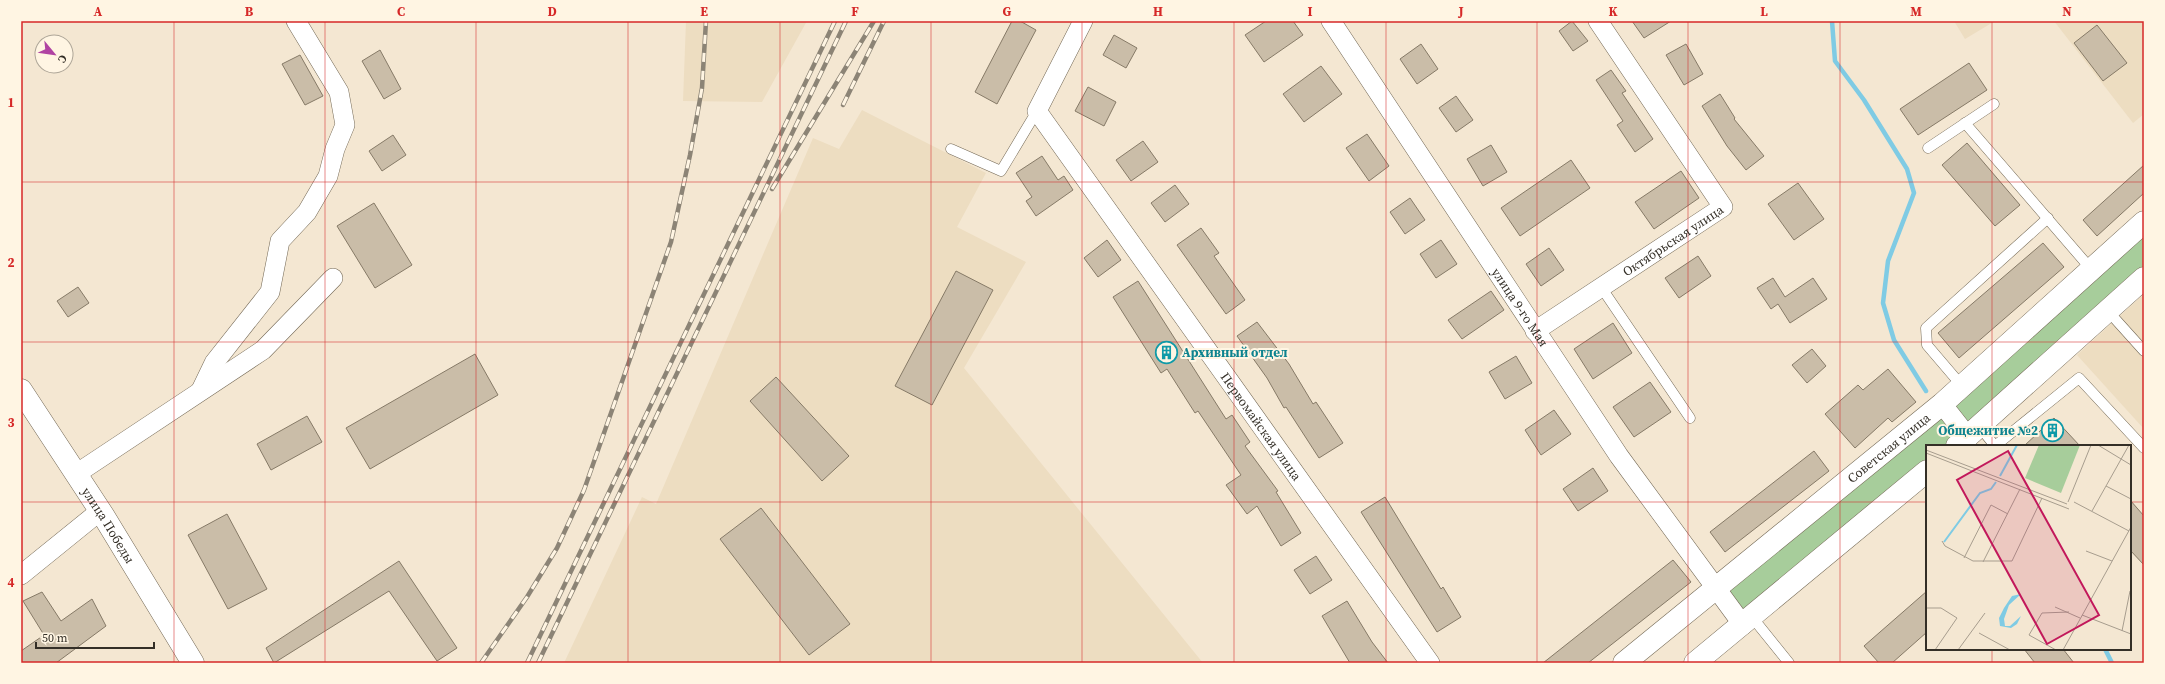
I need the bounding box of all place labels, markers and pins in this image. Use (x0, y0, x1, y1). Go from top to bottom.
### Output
building icon: Архивный отдел (1153, 339, 1179, 365)
place label: Архивный отдел (1182, 344, 1288, 361)
building icon: Общежитие №2 (2040, 417, 2066, 443)
place label: Общежитие №2 (1938, 422, 2038, 439)

